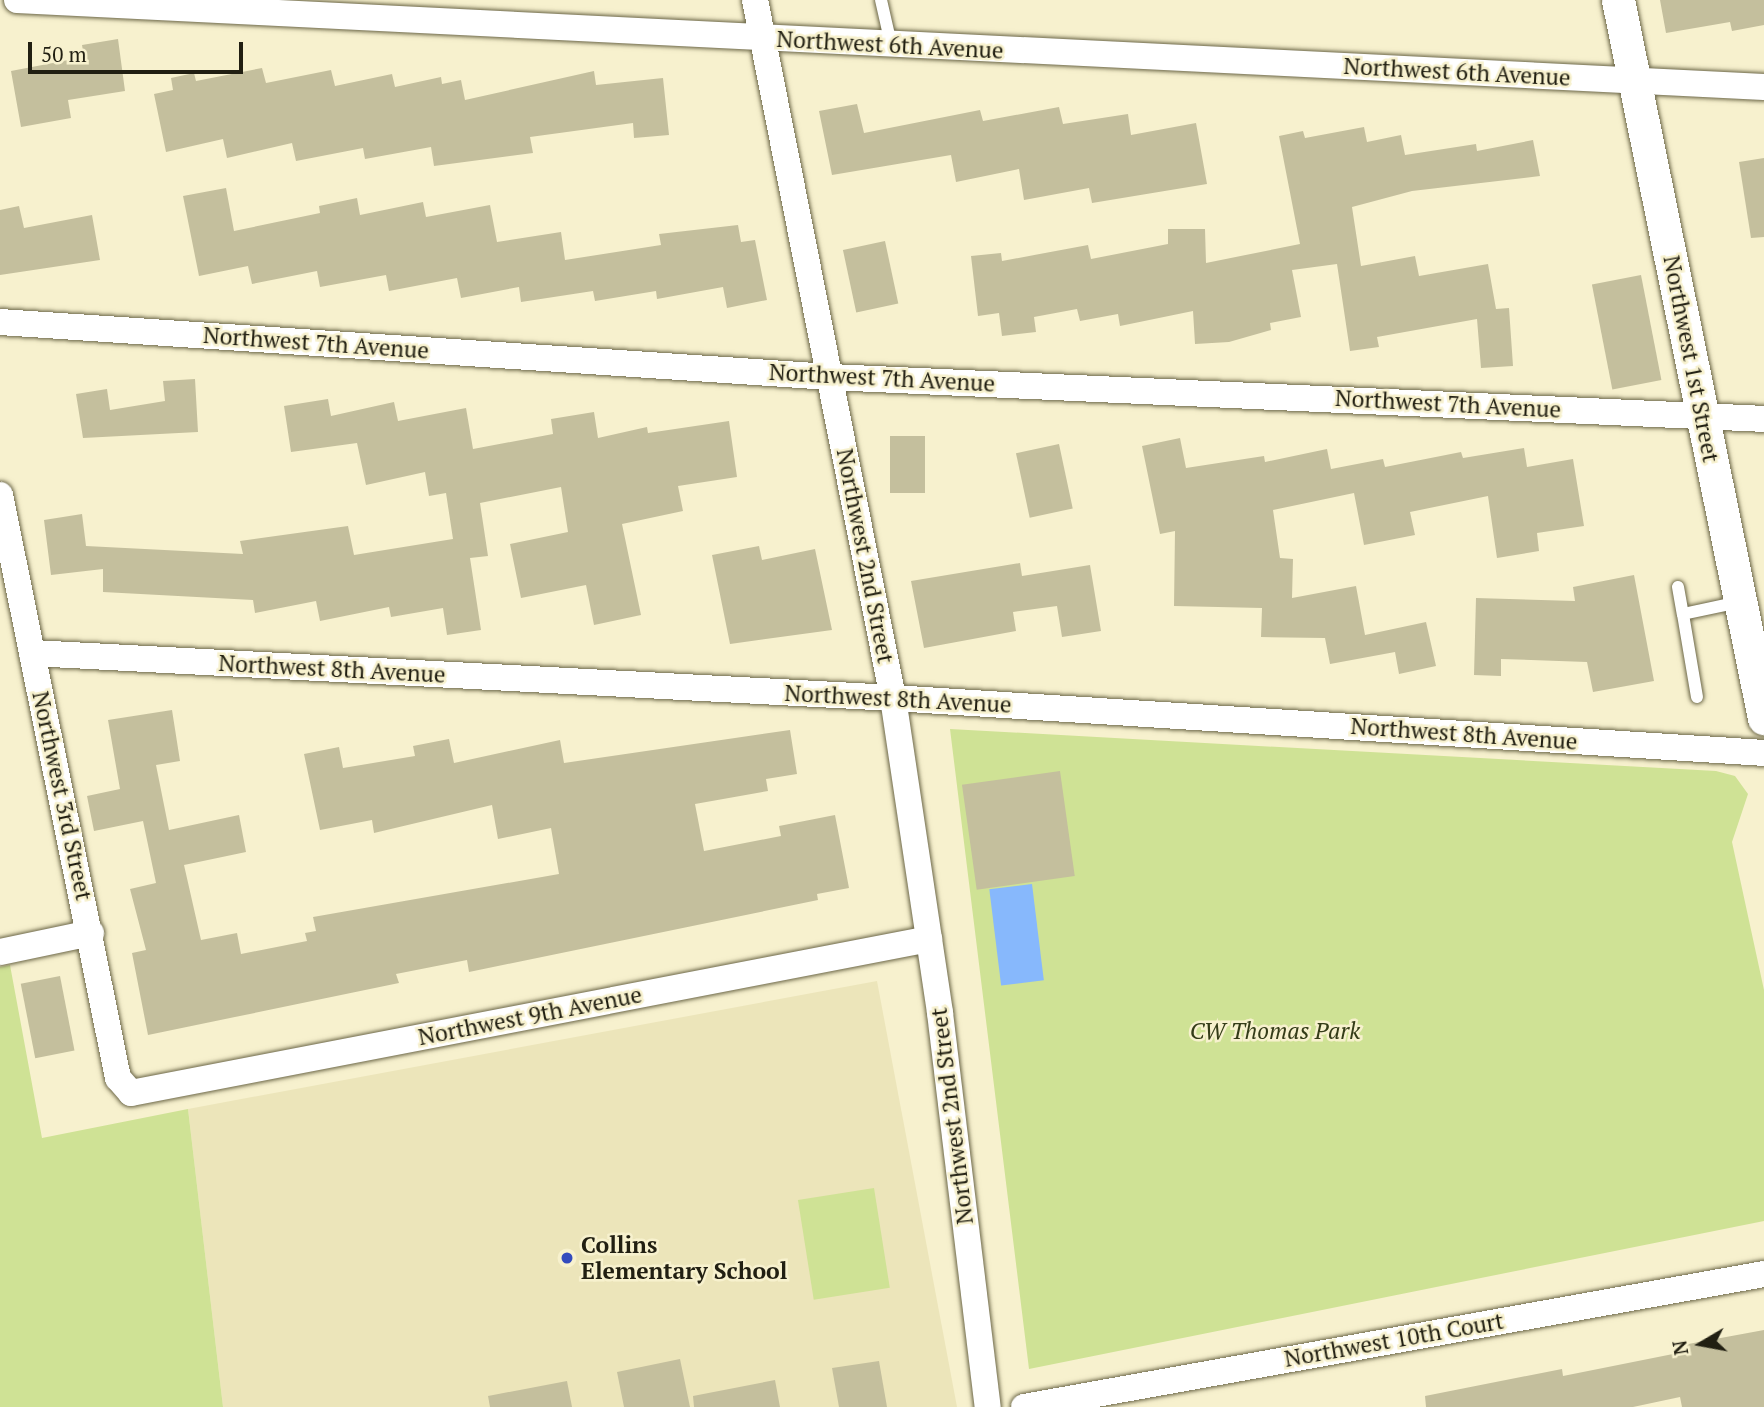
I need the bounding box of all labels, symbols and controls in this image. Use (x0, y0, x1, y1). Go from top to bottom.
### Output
street label: Northwest 6th Avenue (776, 25, 1004, 65)
scale bar (32, 28, 247, 72)
text: 50 m (41, 40, 87, 68)
street label: Northwest 6th Avenue (1343, 52, 1571, 92)
street label: Northwest 1st Street (1657, 253, 1725, 465)
street label: Northwest 7th Avenue (202, 321, 430, 365)
street label: Northwest 7th Avenue (768, 358, 996, 398)
street label: Northwest 7th Avenue (1334, 384, 1562, 424)
street label: Northwest 2nd Street (831, 446, 899, 666)
street label: Northwest 8th Avenue (218, 649, 446, 689)
street label: Northwest 8th Avenue (784, 679, 1012, 719)
street label: Northwest 3rd Street (26, 689, 98, 903)
street label: Northwest 8th Avenue (1349, 712, 1579, 756)
street label: Northwest 9th Avenue (416, 981, 644, 1051)
street label: Northwest 2nd Street (925, 1006, 979, 1226)
park label: CW Thomas Park (1190, 1017, 1360, 1045)
place label: Collins Elementary School (581, 1231, 787, 1285)
marker: Collins Elementary School (559, 1250, 575, 1266)
street label: Northwest 10th Court (1282, 1307, 1506, 1373)
north arrow (1666, 1309, 1736, 1379)
text: N (1666, 1338, 1693, 1357)

